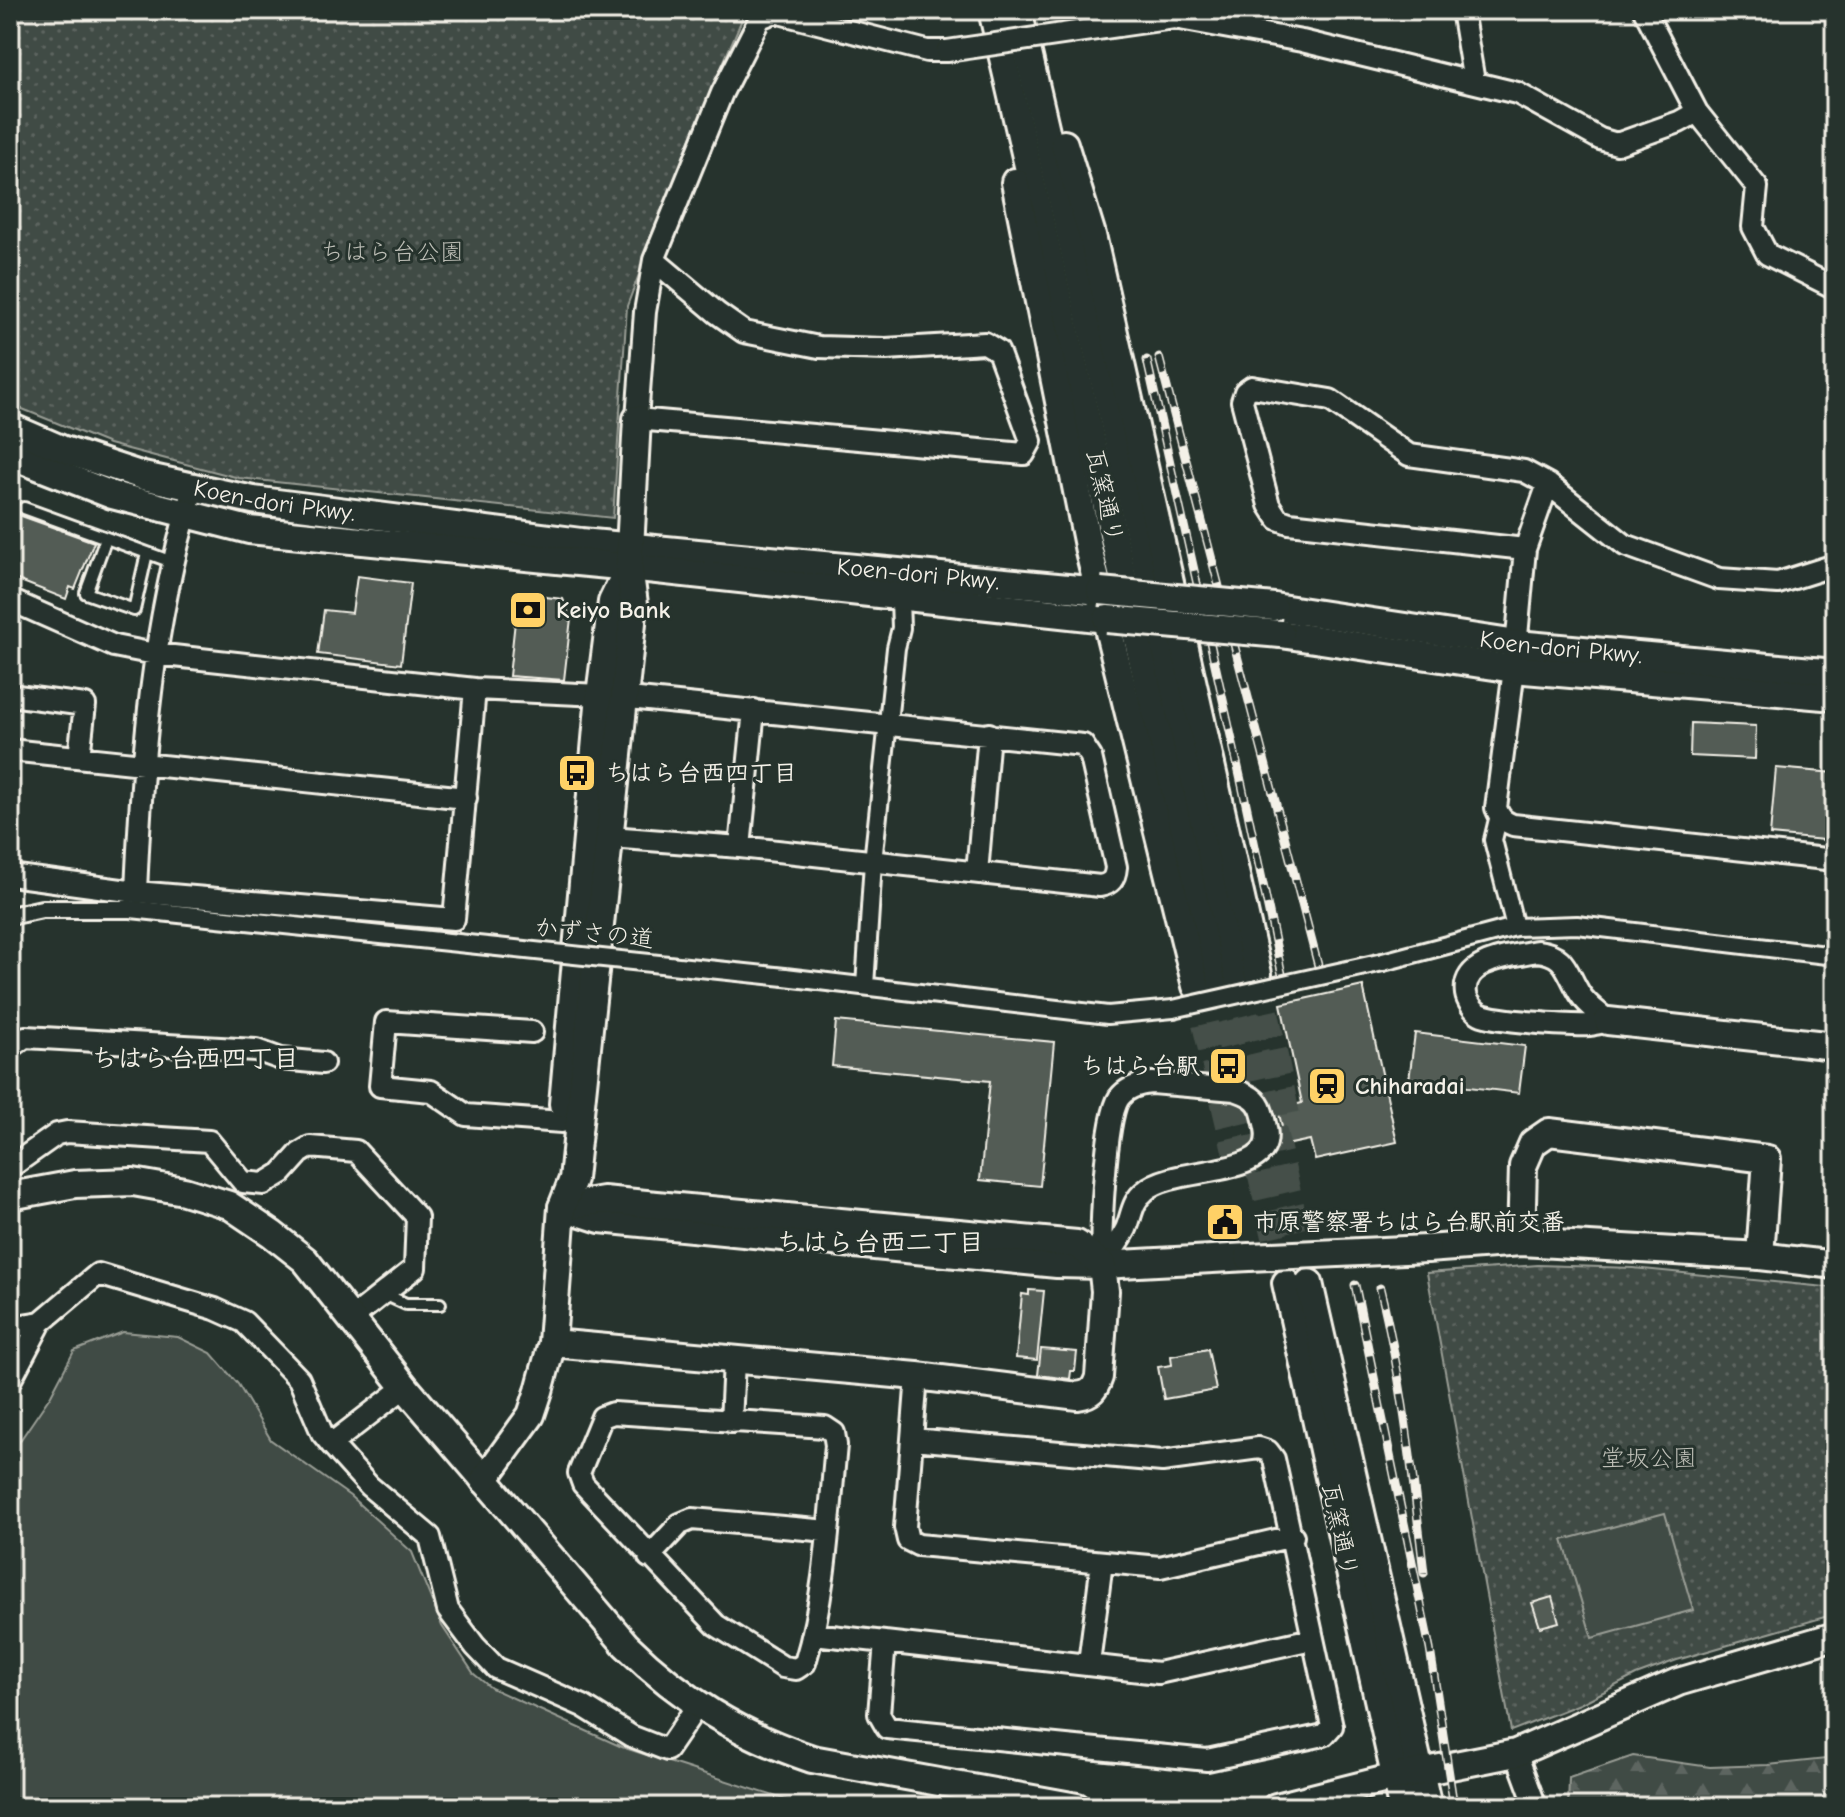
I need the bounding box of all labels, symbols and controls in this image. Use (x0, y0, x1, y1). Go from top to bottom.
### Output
park label: ちはら台公園 (320, 238, 464, 266)
street label: 瓦窯通り (1081, 446, 1129, 546)
street label: Koen-dori Pkwy. (191, 473, 357, 527)
street label: Koen-dori Pkwy. (836, 552, 1001, 595)
bank icon: Keiyo Bank (507, 589, 549, 631)
place label: Keiyo Bank (556, 596, 671, 624)
street label: Koen-dori Pkwy. (1478, 625, 1644, 669)
bus stop icon: ちはら台西四丁目 (556, 752, 598, 794)
place label: ちはら台西四丁目 (605, 759, 797, 787)
street label: かずさの道 (533, 913, 655, 953)
district label: ちはら台西四丁目 (91, 1044, 299, 1074)
bus stop icon: ちはら台駅 (1207, 1045, 1249, 1087)
place label: ちはら台駅 (1080, 1052, 1200, 1080)
station icon: Chiharadai (1306, 1065, 1348, 1107)
place label: Chiharadai (1355, 1072, 1465, 1100)
public building icon: 市原警察署ちはら台駅前交番 (1204, 1201, 1246, 1243)
place label: 市原警察署ちはら台駅前交番 (1253, 1208, 1565, 1236)
district label: ちはら台西二丁目 (776, 1228, 984, 1258)
park label: 堂坂公園 (1601, 1444, 1697, 1472)
street label: 瓦窯通り (1316, 1480, 1364, 1580)

